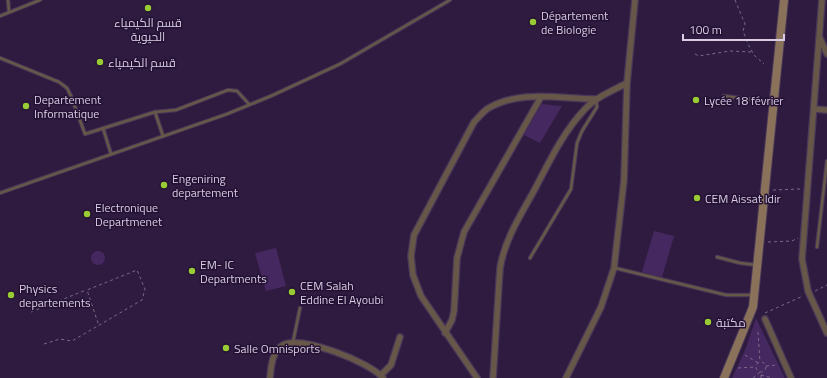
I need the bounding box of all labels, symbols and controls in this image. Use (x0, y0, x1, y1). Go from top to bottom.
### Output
marker: قسم الكيمياء الحيوية (143, 3, 153, 13)
place label: Département de Biologie (541, 6, 609, 39)
place label: قسم الكيمياء الحيوية (114, 13, 182, 46)
scale bar (683, 16, 784, 42)
marker: Département de Biologie (528, 17, 538, 27)
text: 100 m (689, 20, 722, 39)
place label: قسم الكيمياء (108, 53, 176, 72)
marker: قسم الكيمياء (95, 57, 105, 67)
place label: Departement Informatique (34, 90, 102, 123)
place label: Lycée 18 février (704, 91, 783, 110)
marker: Lycée 18 février (691, 95, 701, 105)
marker: Departement Informatique (21, 101, 31, 111)
place label: Engeniring departement (172, 169, 239, 202)
marker: Engeniring departement (159, 180, 169, 190)
place label: CEM Aissat Idir (705, 189, 781, 208)
marker: CEM Aissat Idir (692, 193, 702, 203)
place label: Electronique Departmenet (95, 198, 163, 231)
marker: Electronique Departmenet (82, 209, 92, 219)
place label: EM- IC Departments (200, 255, 267, 288)
marker: EM- IC Departments (187, 266, 197, 276)
place label: CEM Salah Eddine El Ayoubi (300, 276, 383, 309)
place label: Physics departements (19, 279, 91, 312)
marker: CEM Salah Eddine El Ayoubi (287, 287, 297, 297)
marker: Physics departements (6, 290, 16, 300)
place label: مكتبة (716, 313, 746, 332)
marker: مكتبة (703, 317, 713, 327)
place label: Salle Omnisports (234, 339, 320, 358)
marker: Salle Omnisports (221, 343, 231, 353)

